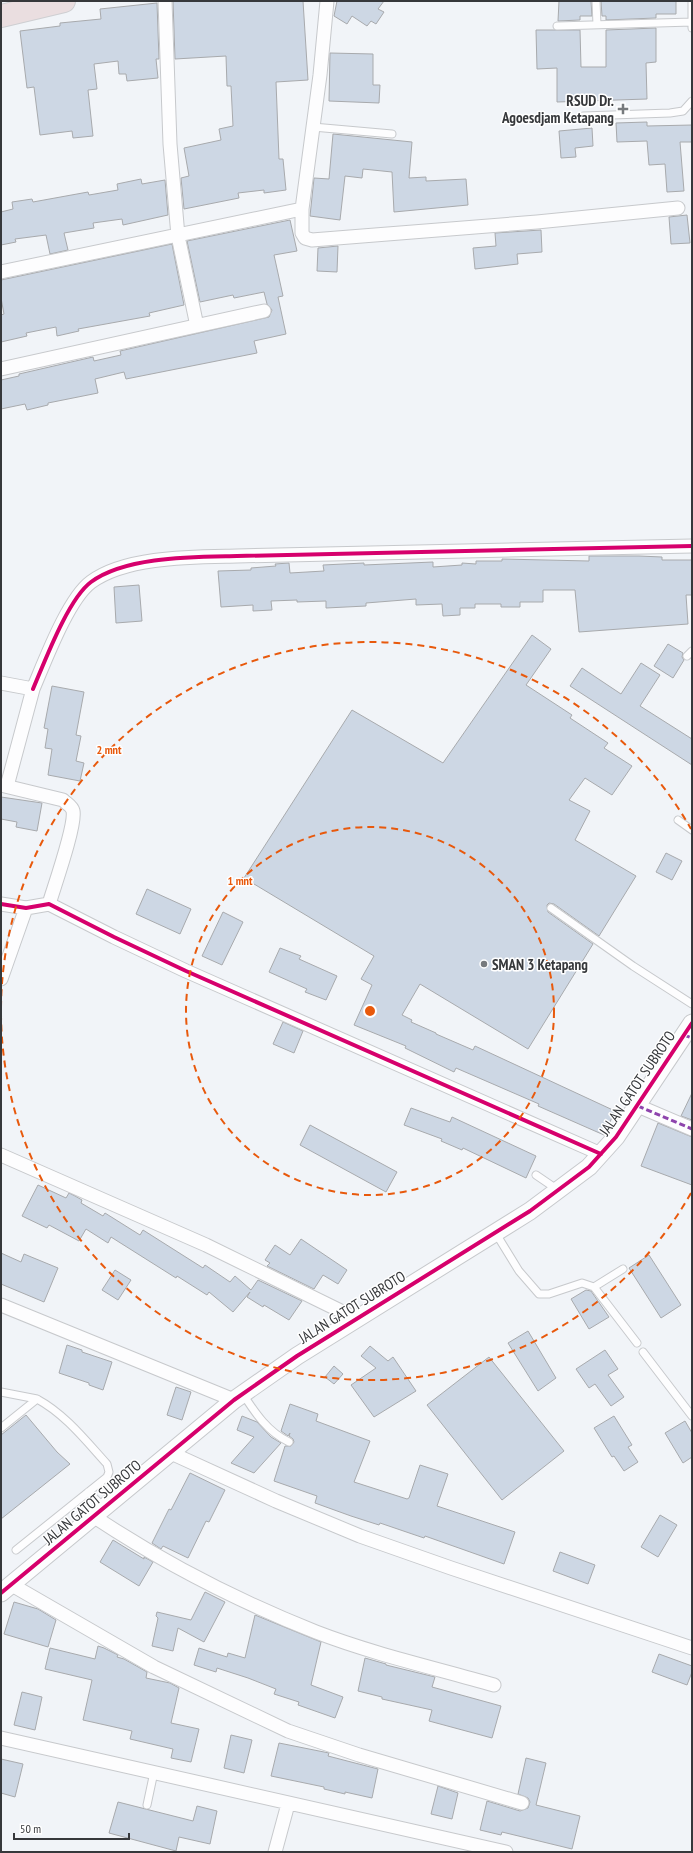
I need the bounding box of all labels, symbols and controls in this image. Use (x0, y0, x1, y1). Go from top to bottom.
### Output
place label: RSUD Dr. Agoesdjam Ketapang (501, 91, 614, 127)
marker: RSUD Dr. Agoesdjam Ketapang (617, 103, 629, 115)
text: 2 mnt (96, 742, 122, 757)
text: 1 mnt (227, 873, 253, 888)
place label: SMAN 3 Ketapang (492, 955, 588, 974)
marker: SMAN 3 Ketapang (479, 959, 489, 969)
centre of rings (363, 1004, 377, 1018)
street label: JALAN GATOT SUBROTO (594, 1027, 679, 1140)
street label: JALAN GATOT SUBROTO (294, 1267, 409, 1348)
street label: JALAN GATOT SUBROTO (38, 1455, 145, 1549)
scale bar (14, 1815, 129, 1841)
text: 50 m (20, 1821, 41, 1836)

